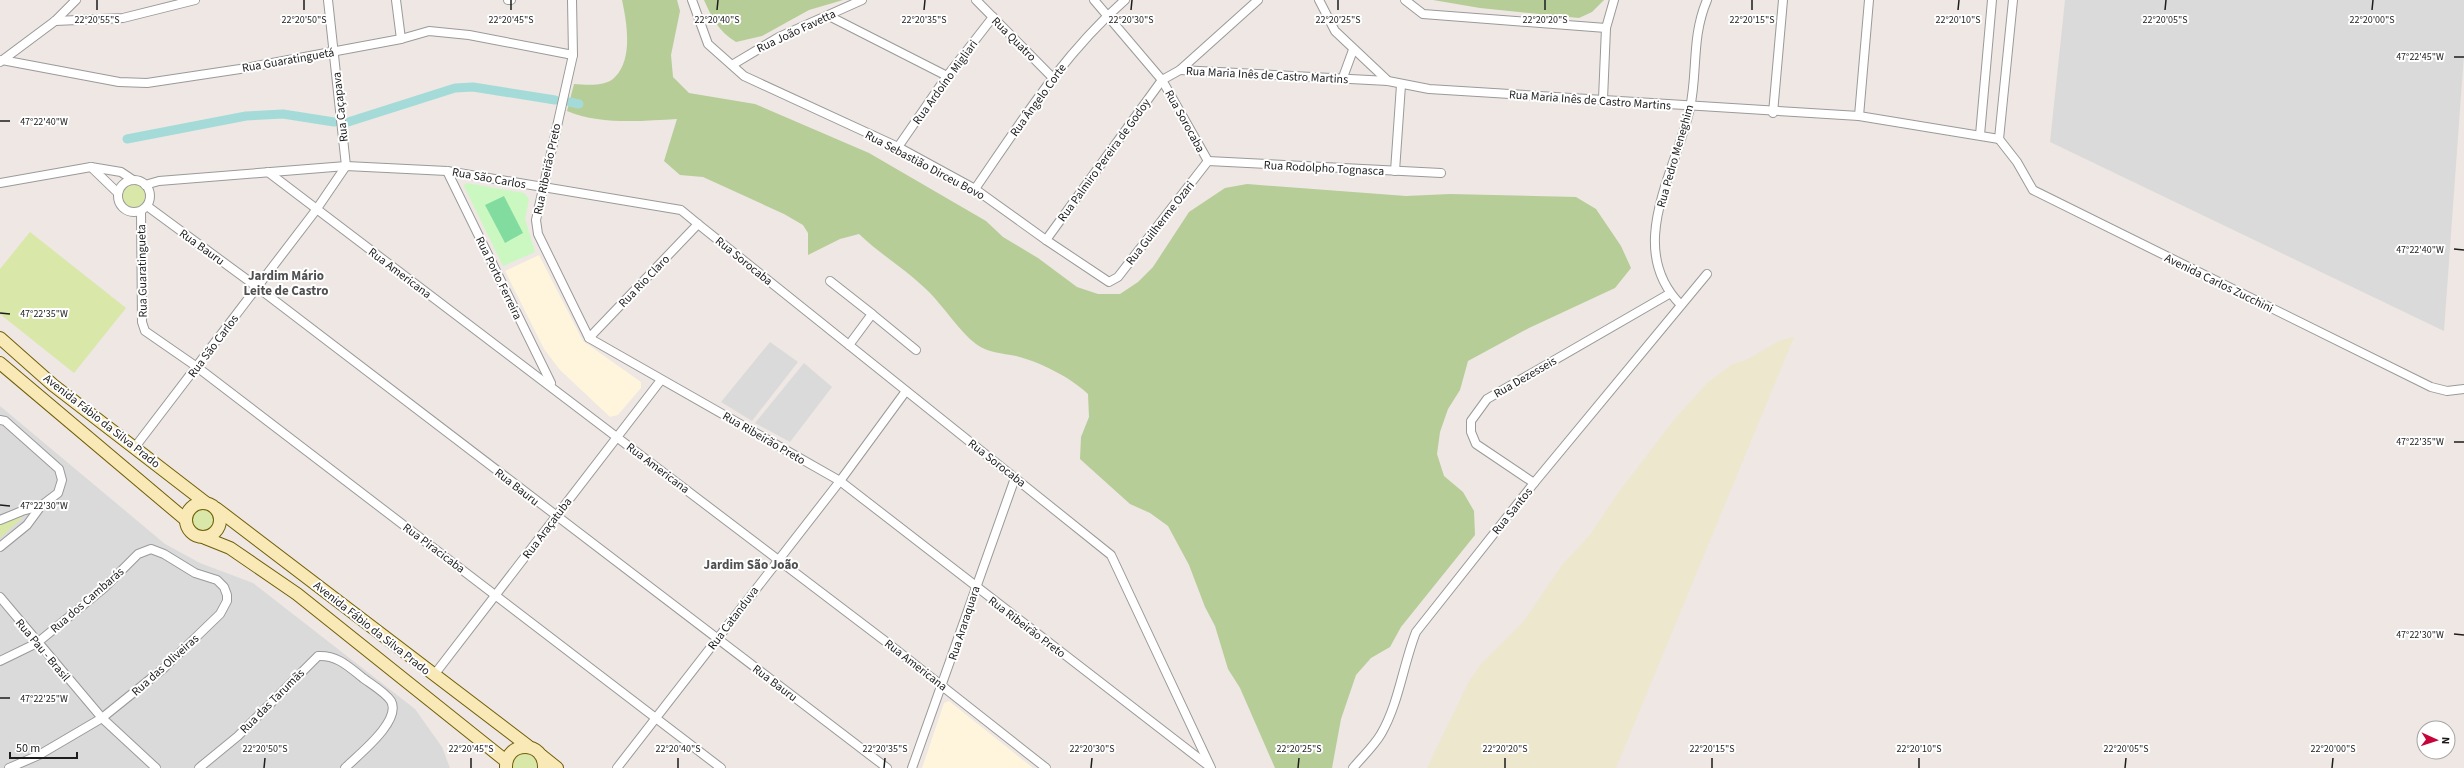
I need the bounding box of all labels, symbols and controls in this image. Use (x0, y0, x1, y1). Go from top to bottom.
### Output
street label: Rua João Favetta (754, 6, 839, 57)
text: 22°20'55"S (74, 13, 120, 27)
text: 22°20'50"S (281, 13, 327, 27)
text: 22°20'45"S (488, 13, 534, 27)
text: 22°20'40"S (694, 13, 740, 27)
text: 22°20'35"S (901, 13, 947, 27)
street label: Rua Quatro (988, 13, 1040, 65)
text: 22°20'30"S (1108, 13, 1154, 27)
text: 22°20'25"S (1315, 13, 1361, 27)
text: 22°20'20"S (1522, 13, 1568, 27)
text: 22°20'15"S (1729, 13, 1775, 27)
text: 22°20'10"S (1935, 13, 1981, 27)
text: 22°20'05"S (2142, 13, 2188, 27)
text: 22°20'00"S (2349, 13, 2395, 27)
street label: Rua Ardoíno Migliari (909, 36, 982, 128)
street label: Rua Guaratinguetá (241, 44, 336, 77)
text: 47°22'45"W (2396, 50, 2444, 64)
street label: Rua Ângelo Corte (1006, 60, 1071, 140)
street label: Rua Maria Inês de Castro Martins (1185, 63, 1349, 88)
street label: Rua Caçapava (328, 71, 353, 143)
street label: Rua Maria Inês de Castro Martins (1508, 86, 1672, 115)
street label: Rua Sorocaba (1160, 87, 1209, 156)
street label: Rua Palmiro Pereira de Godoy (1054, 95, 1155, 225)
street label: Rua Pedro Meneghim (1653, 103, 1698, 210)
text: 47°22'40"W (20, 115, 68, 129)
street label: Rua Ribeirão Preto (530, 122, 565, 216)
street label: Rua Sebastião Dirceu Bovo (862, 127, 988, 204)
street label: Rua Rodolpho Tognasca (1263, 157, 1385, 180)
street label: Rua São Carlos (451, 164, 527, 193)
street label: Rua Guilherme Ozari (1122, 178, 1199, 269)
street label: Rua Guaratingueta (133, 224, 152, 318)
street label: Rua Bauru (176, 225, 228, 270)
street label: Rua Sorocaba (711, 233, 776, 290)
street label: Rua Porto Ferreira (471, 234, 526, 323)
text: 47°22'40"W (2396, 243, 2444, 257)
street label: Rua Americana (364, 244, 435, 303)
street label: Avenida Carlos Zucchini (2162, 250, 2276, 317)
street label: Rua Rio Claro (615, 251, 674, 311)
district label: Jardim Mário Leite de Castro (244, 267, 328, 300)
text: 47°22'35"W (20, 307, 68, 321)
street label: Rua São Carlos (184, 311, 243, 381)
street label: Rua Dezesseis (1491, 353, 1560, 402)
street label: Avenida Fábio da Silva Prado (40, 370, 164, 472)
street label: Rua Ribeirão Preto (719, 408, 808, 469)
street label: Rua Sorocaba (964, 435, 1029, 491)
text: 47°22'35"W (2396, 435, 2444, 449)
street label: Rua Americana (622, 439, 693, 498)
street label: Rua Bauru (491, 465, 542, 510)
street label: Rua Santos (1488, 484, 1537, 539)
street label: Rua Araçatuba (519, 494, 576, 562)
text: 47°22'30"W (20, 499, 68, 513)
street label: Rua Piracicaba (399, 519, 468, 577)
district label: Jardim São João (704, 556, 798, 574)
street label: Rua dos Cambarás (47, 564, 128, 637)
street label: Avenida Fábio da Silva Prado (310, 577, 434, 679)
street label: Rua Catanduva (704, 583, 763, 654)
street label: Rua Araraquara (944, 584, 985, 663)
street label: Rua Ribeirão Preto (984, 593, 1069, 662)
street label: Rua Pau - Brasil (11, 615, 74, 685)
text: 47°22'30"W (2396, 628, 2444, 642)
street label: Rua das Oliveiras (128, 631, 203, 700)
street label: Rua Americana (881, 635, 951, 695)
street label: Rua Bauru (749, 661, 801, 706)
street label: Rua das Tarumãs (236, 665, 309, 738)
text: 47°22'25"W (20, 692, 68, 706)
north arrow (2416, 720, 2456, 760)
scale bar (10, 734, 77, 760)
text: N (2438, 736, 2453, 745)
text: 50 m (16, 740, 40, 757)
text: 22°20'50"S (242, 742, 288, 756)
text: 22°20'45"S (448, 742, 494, 756)
text: 22°20'40"S (655, 742, 701, 756)
text: 22°20'35"S (862, 742, 908, 756)
text: 22°20'30"S (1069, 742, 1115, 756)
text: 22°20'25"S (1276, 742, 1322, 756)
text: 22°20'20"S (1482, 742, 1528, 756)
text: 22°20'15"S (1689, 742, 1735, 756)
text: 22°20'10"S (1896, 742, 1942, 756)
text: 22°20'05"S (2103, 742, 2149, 756)
text: 22°20'00"S (2310, 742, 2356, 756)

